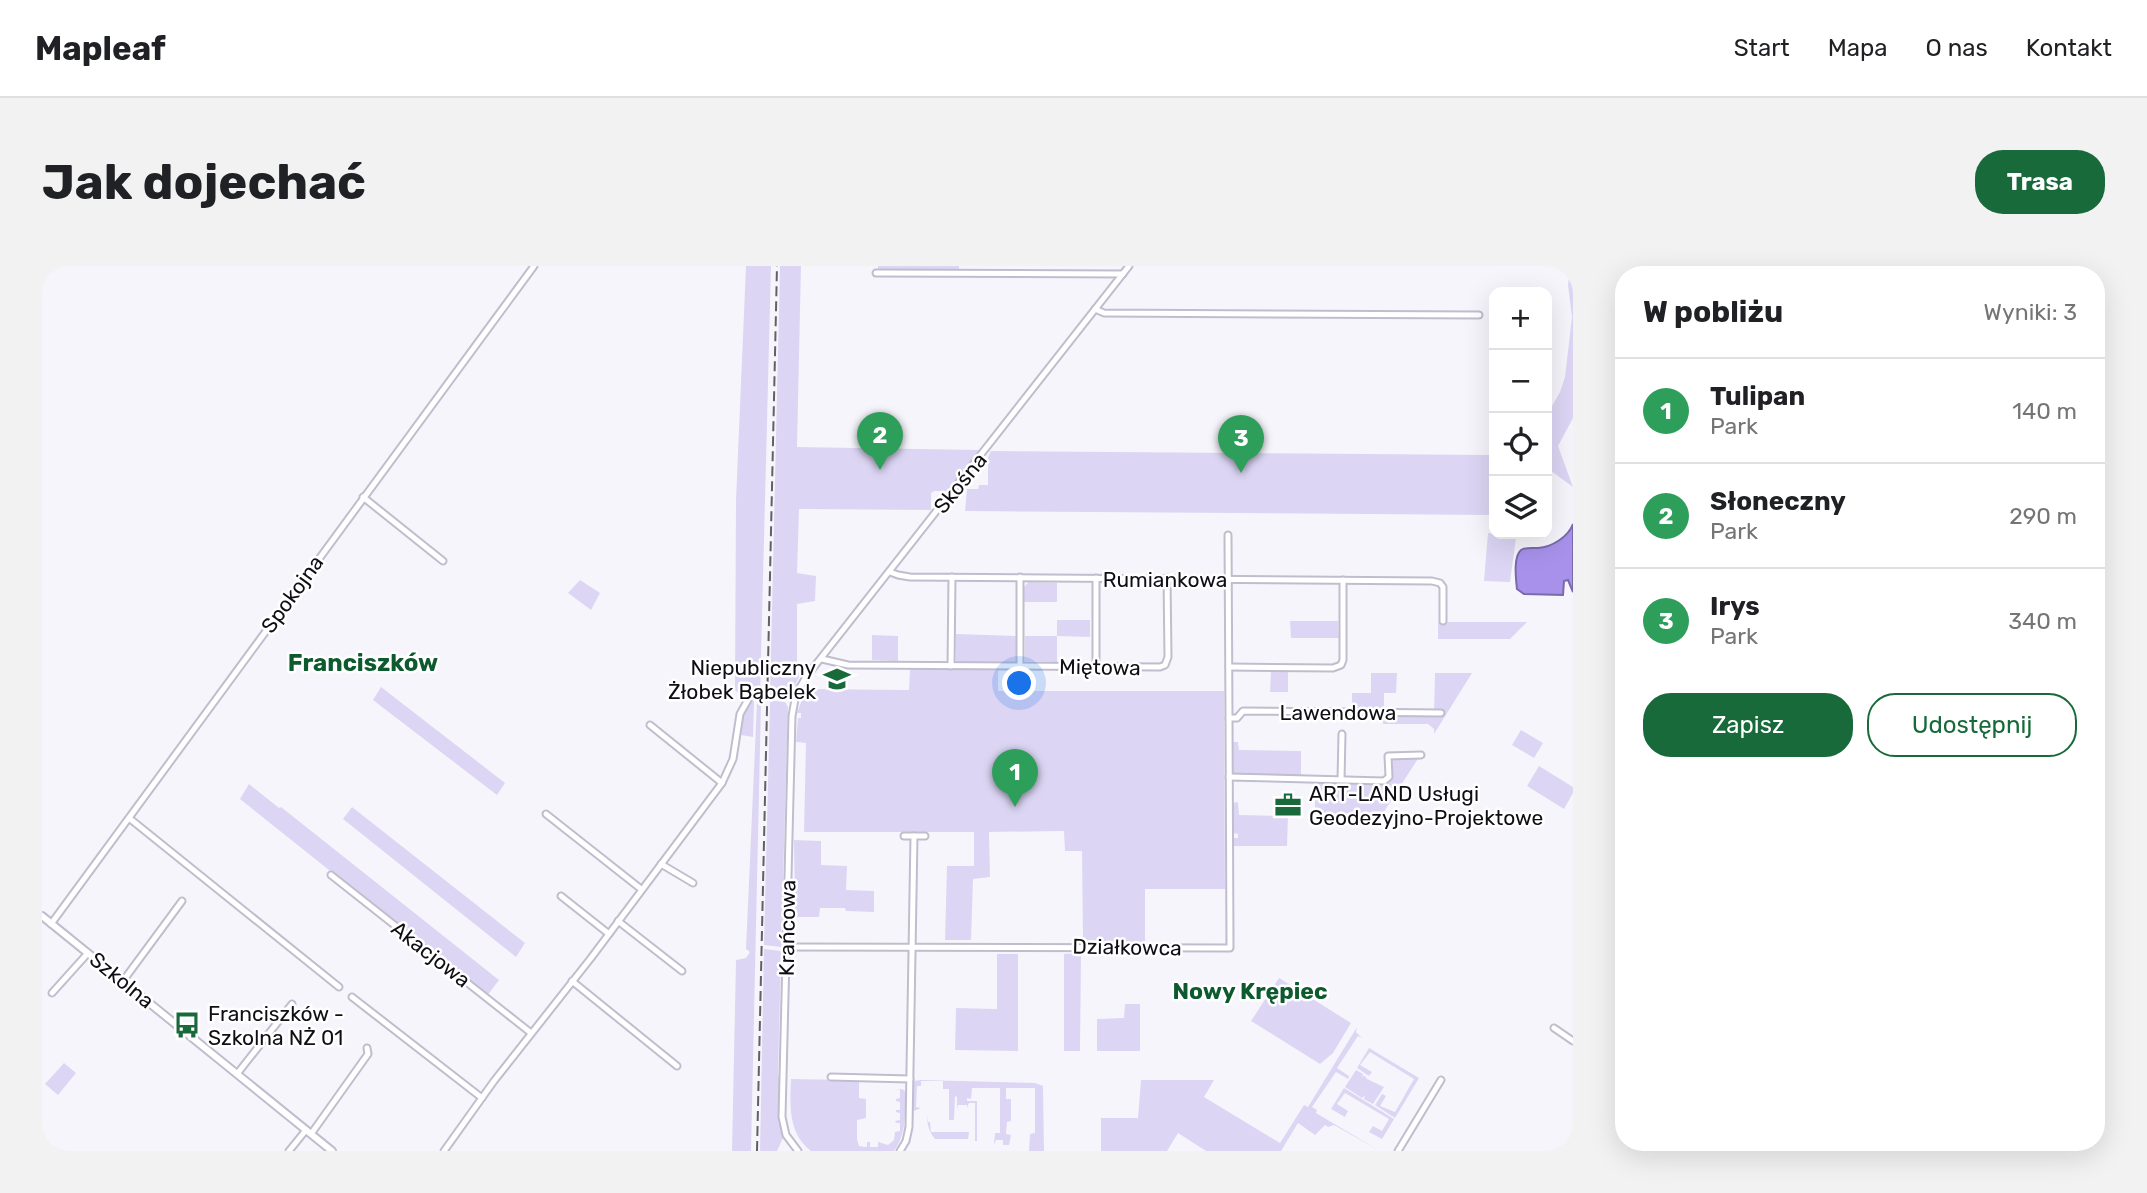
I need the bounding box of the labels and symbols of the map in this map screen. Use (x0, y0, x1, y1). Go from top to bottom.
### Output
pin: 2 (857, 412, 903, 470)
pin: 3 (1218, 415, 1264, 473)
street label: Skośna (928, 448, 992, 518)
street label: Spokojna (256, 550, 328, 638)
street label: Rumiankowa (1103, 567, 1227, 592)
district label: Franciszków (288, 649, 438, 677)
street label: Miętowa (1059, 654, 1141, 680)
place label: Niepubliczny Żłobek Bąbelek (668, 655, 816, 704)
school or university icon: Niepubliczny Żłobek Bąbelek (822, 664, 852, 694)
your location (1002, 666, 1036, 700)
street label: Lawendowa (1280, 700, 1396, 725)
pin: 1 (992, 749, 1038, 807)
place label: ART-LAND Usługi Geodezyjno-Projektowe (1309, 781, 1543, 830)
office icon: ART-LAND Usługi Geodezyjno-Projektowe (1273, 790, 1303, 820)
street label: Krańcowa (774, 880, 800, 976)
street label: Akacjowa (387, 915, 475, 993)
street label: Działkowca (1072, 934, 1182, 960)
street label: Szkolna (85, 947, 159, 1013)
district label: Nowy Krępiec (1172, 977, 1328, 1005)
place label: Franciszków - Szkolna NŻ 01 (208, 1001, 344, 1050)
bus stop icon: Franciszków - Szkolna NŻ 01 (172, 1010, 202, 1040)

